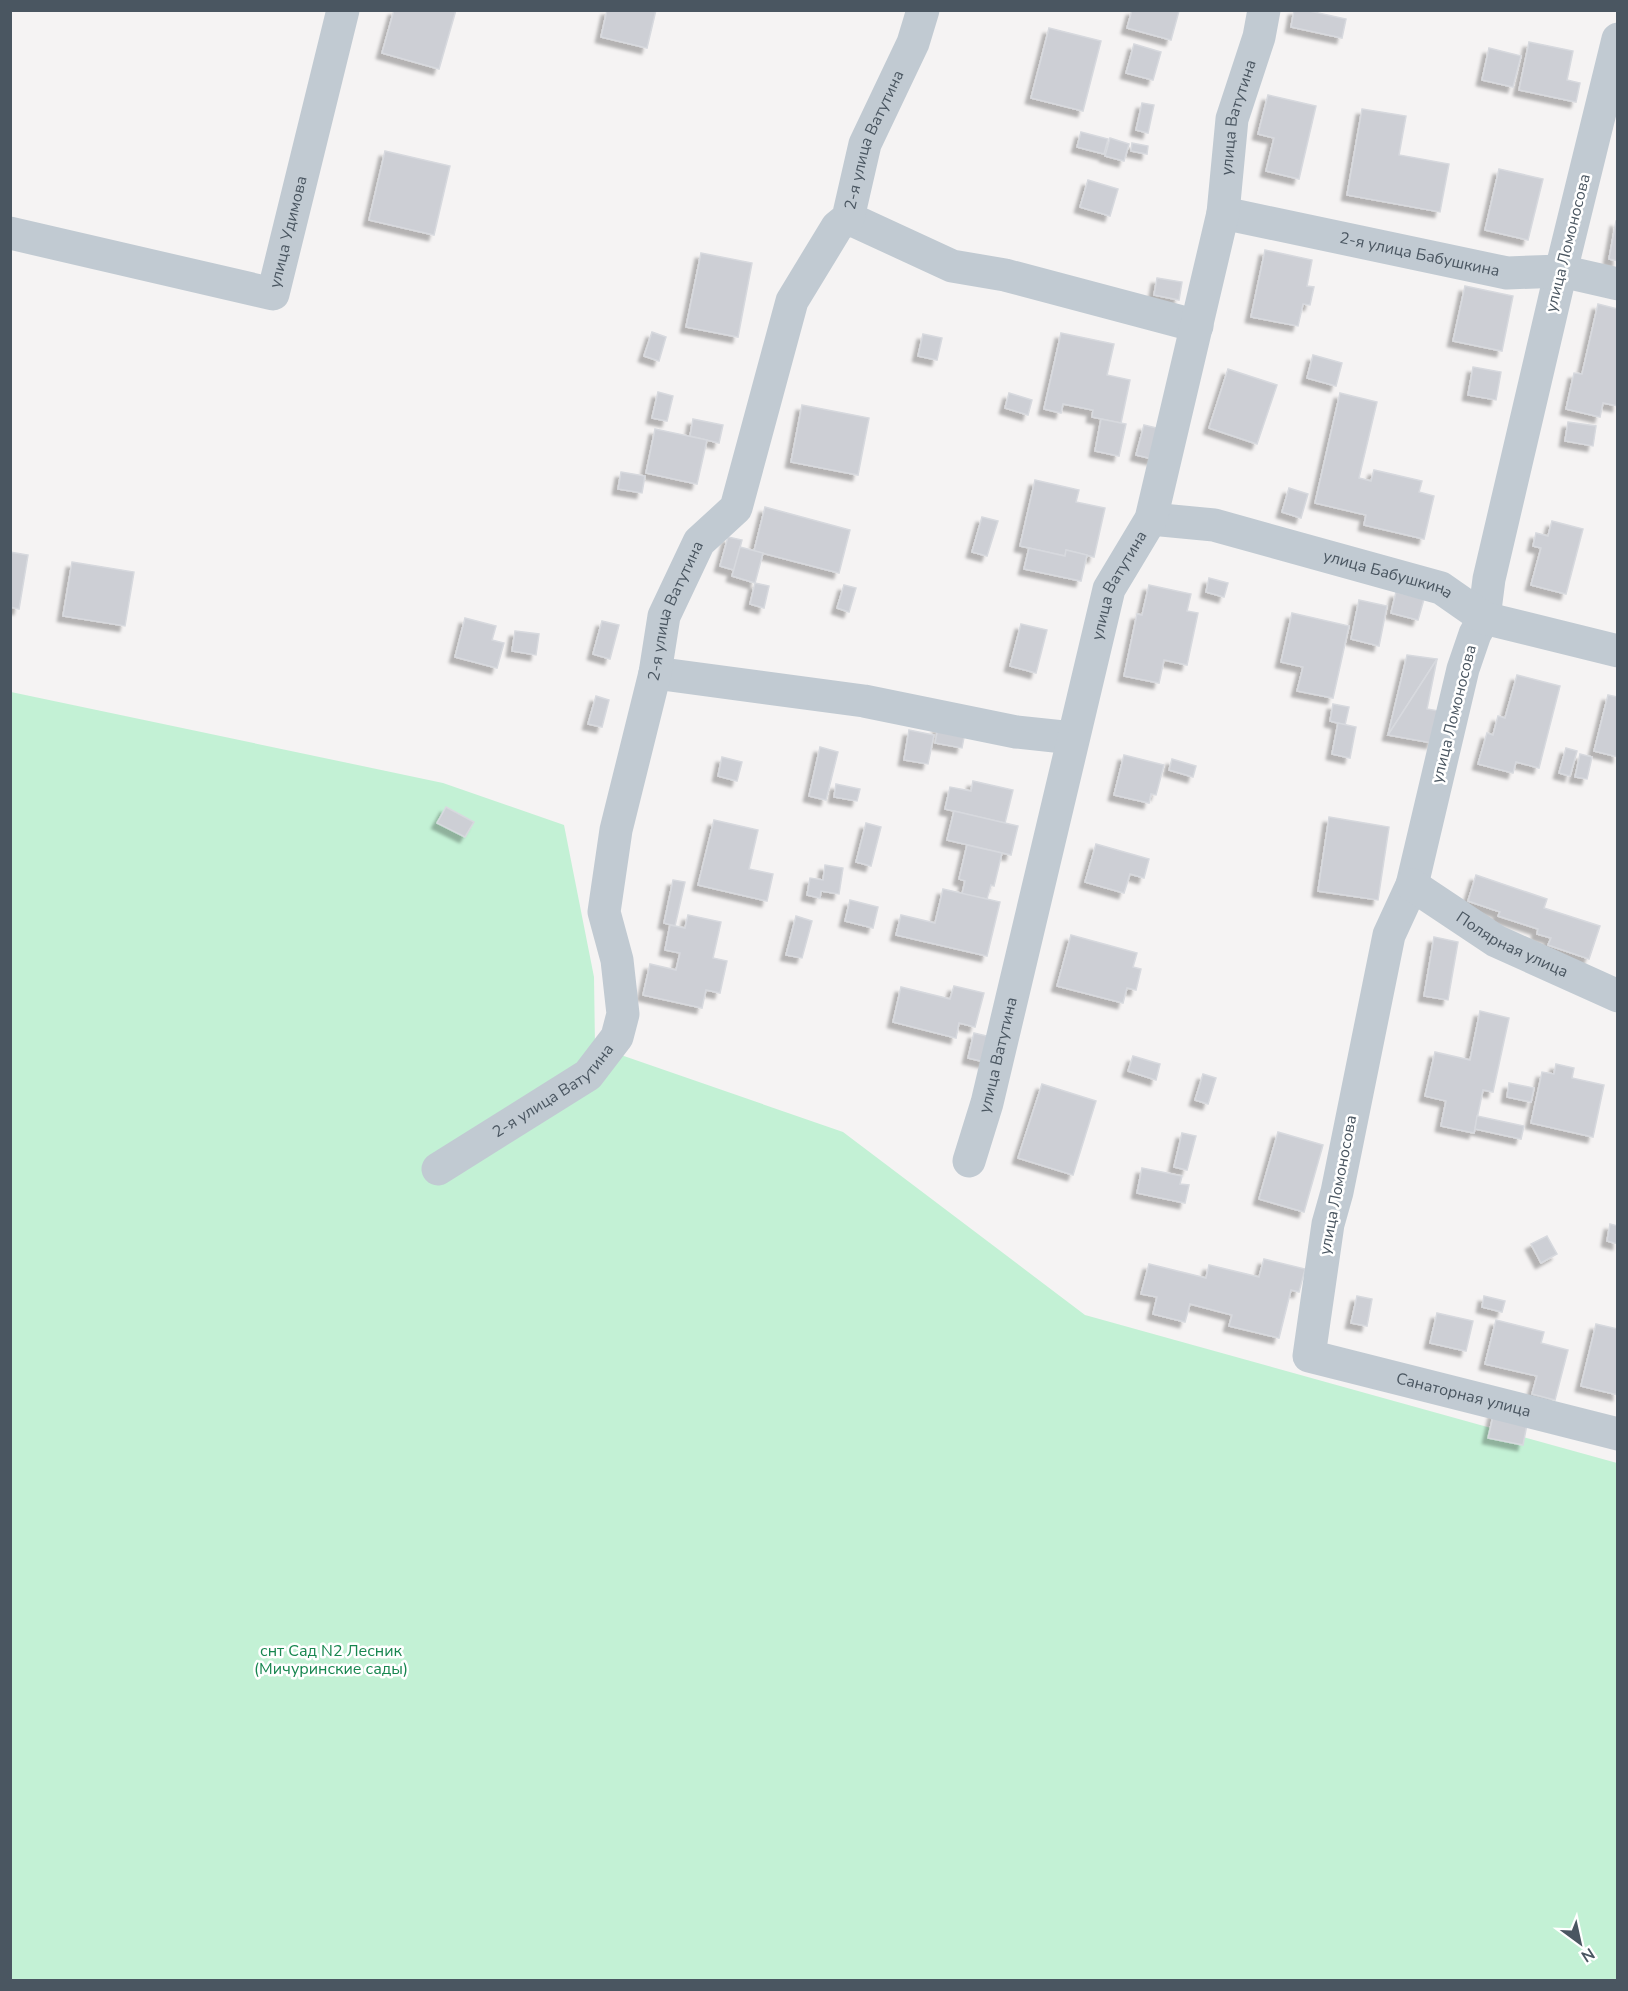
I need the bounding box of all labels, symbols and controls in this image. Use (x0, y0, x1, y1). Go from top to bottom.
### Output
street label: улица Ватутина (1216, 57, 1262, 176)
street label: 2-я улица Ватутина (839, 67, 909, 212)
street label: улица Ломоносова (1540, 172, 1596, 314)
street label: улица Удимова (264, 173, 313, 290)
street label: 2-я улица Бабушкина (1338, 227, 1502, 282)
street label: улица Ватутина (1086, 527, 1152, 642)
street label: 2-я улица Ватутина (642, 537, 709, 683)
street label: улица Бабушкина (1321, 545, 1457, 604)
street label: улица Ломоносова (1426, 643, 1482, 785)
street label: Полярная улица (1452, 906, 1572, 983)
street label: улица Ватутина (974, 995, 1023, 1116)
street label: 2-я улица Ватутина (488, 1039, 619, 1143)
street label: улица Ломоносова (1314, 1113, 1362, 1257)
street label: Санаторная улица (1394, 1367, 1533, 1423)
park label: снт Сад N2 Лесник (Мичуринские сады) (254, 1640, 408, 1680)
north arrow (1550, 1913, 1610, 1973)
text: N (1577, 1942, 1599, 1967)

